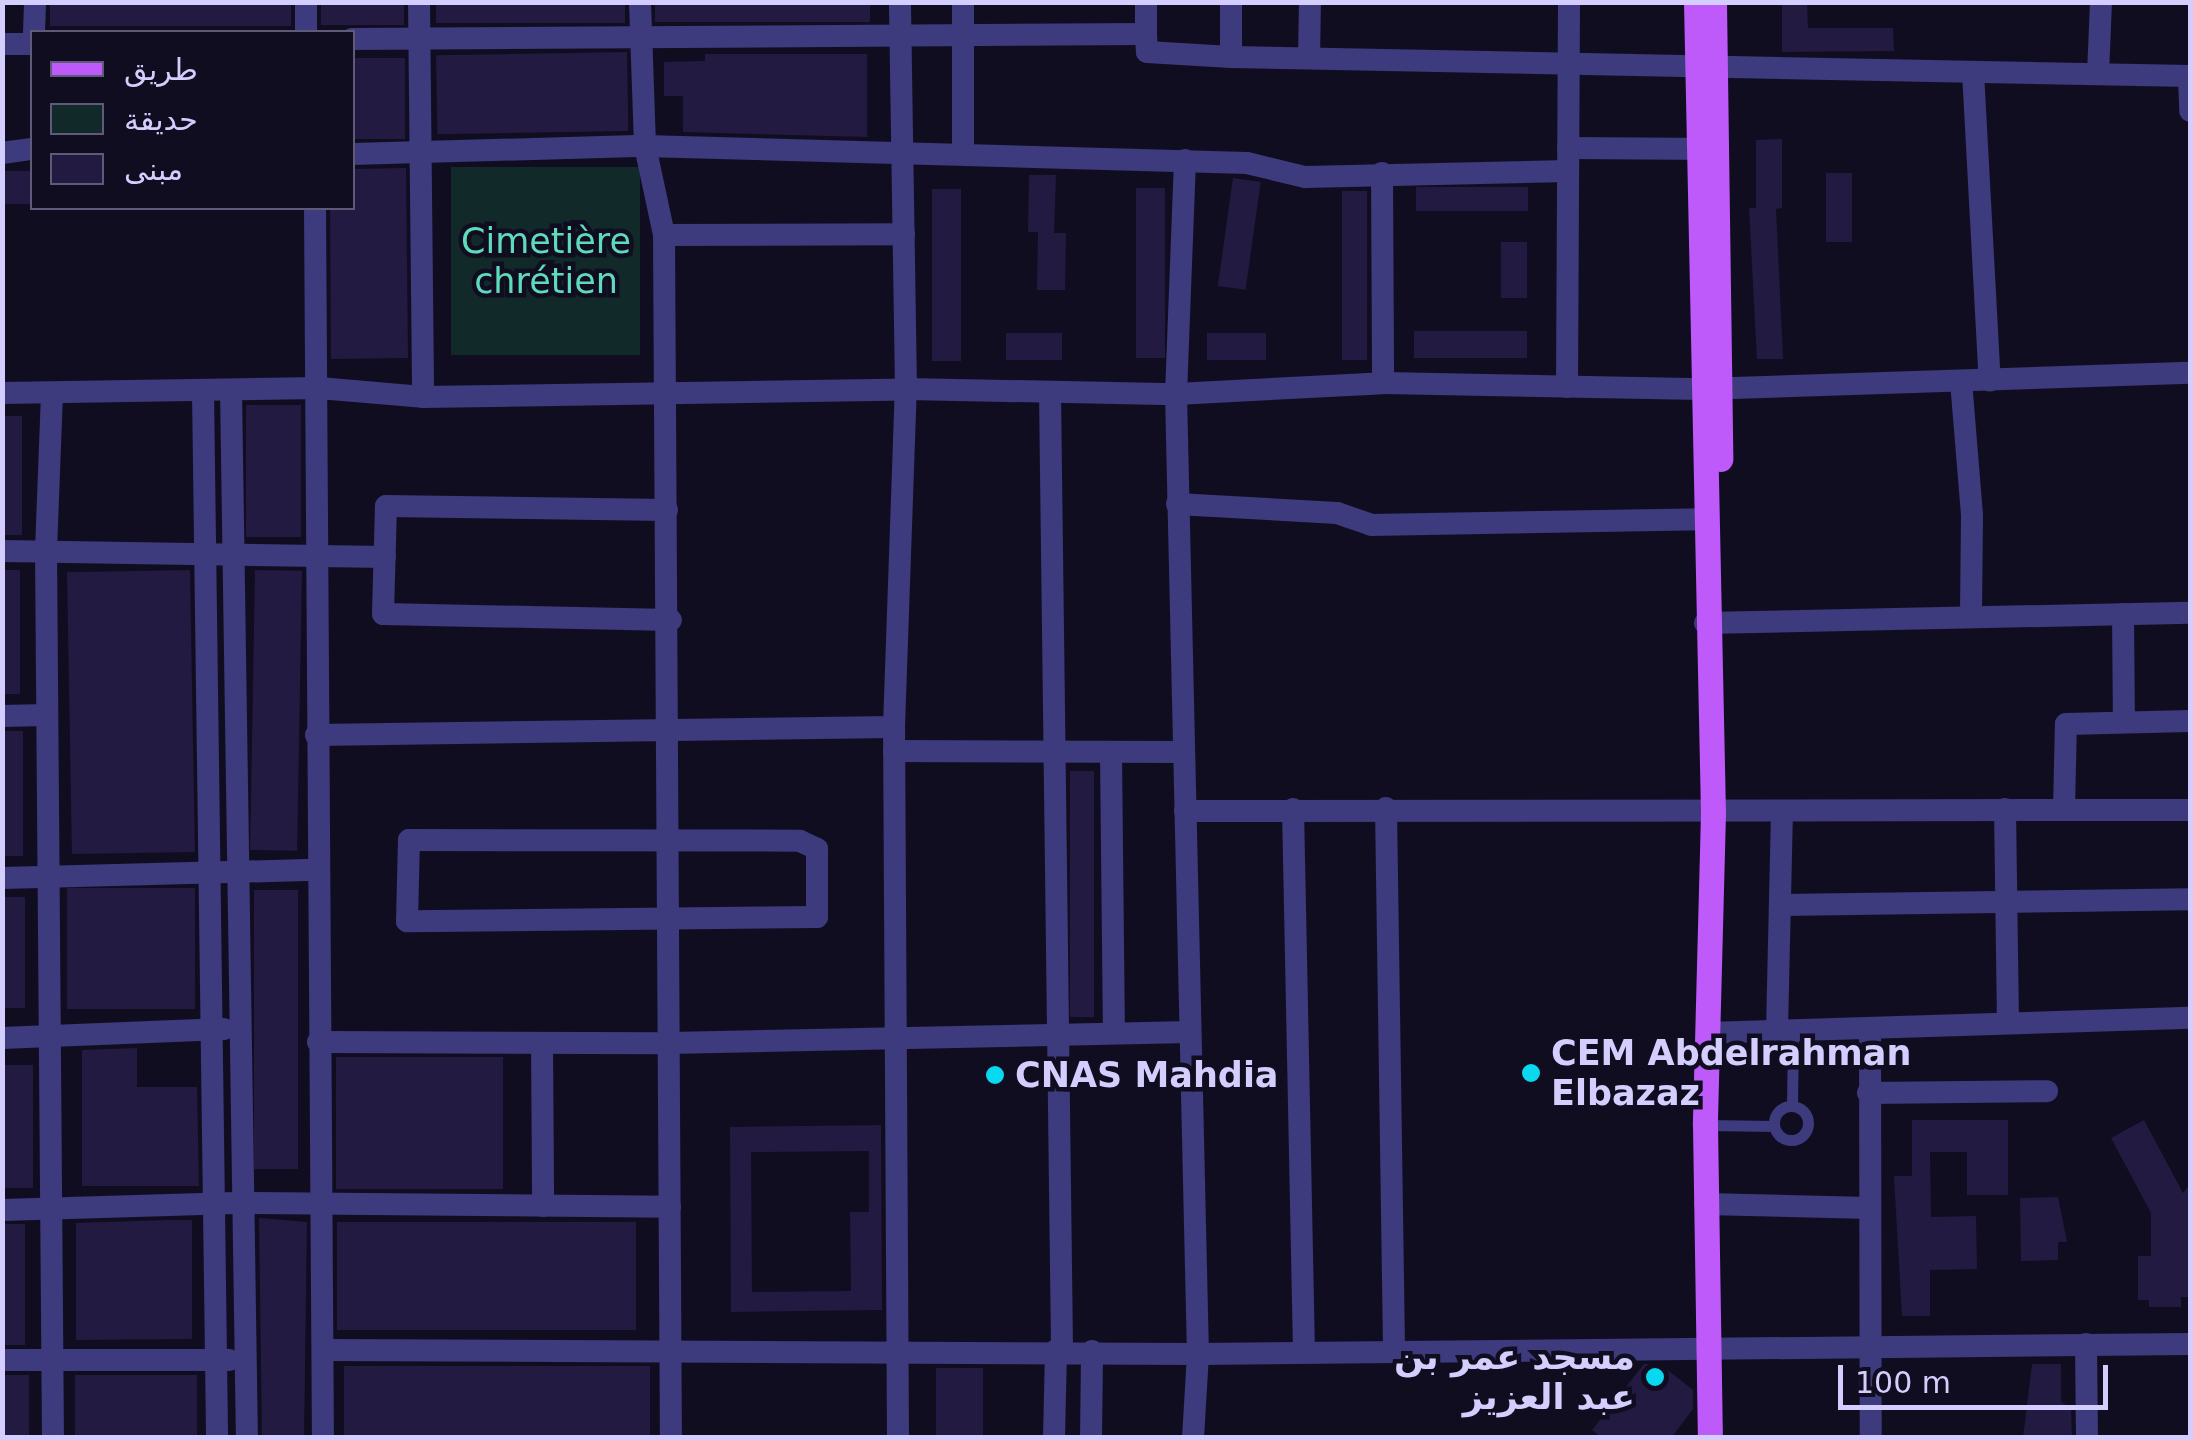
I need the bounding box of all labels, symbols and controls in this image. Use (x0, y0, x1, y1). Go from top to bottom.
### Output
legend (30, 30, 355, 210)
text: طريق (124, 52, 198, 87)
text: حديقة (124, 102, 198, 137)
text: مبنى (124, 152, 183, 187)
park label: Cimetière chrétien (461, 220, 631, 302)
place label: CEM Abdelrahman Elbazaz (1551, 1032, 1911, 1114)
place label: CNAS Mahdia (1015, 1054, 1278, 1096)
marker: CEM Abdelrahman Elbazaz (1520, 1062, 1542, 1084)
marker: CNAS Mahdia (984, 1064, 1006, 1086)
place label: مسجد عمر بن عبد العزيز (1394, 1336, 1635, 1418)
scale bar (1843, 1345, 2113, 1407)
text: 100 m (1855, 1365, 1951, 1400)
marker: مسجد عمر بن عبد العزيز (1644, 1366, 1666, 1388)

